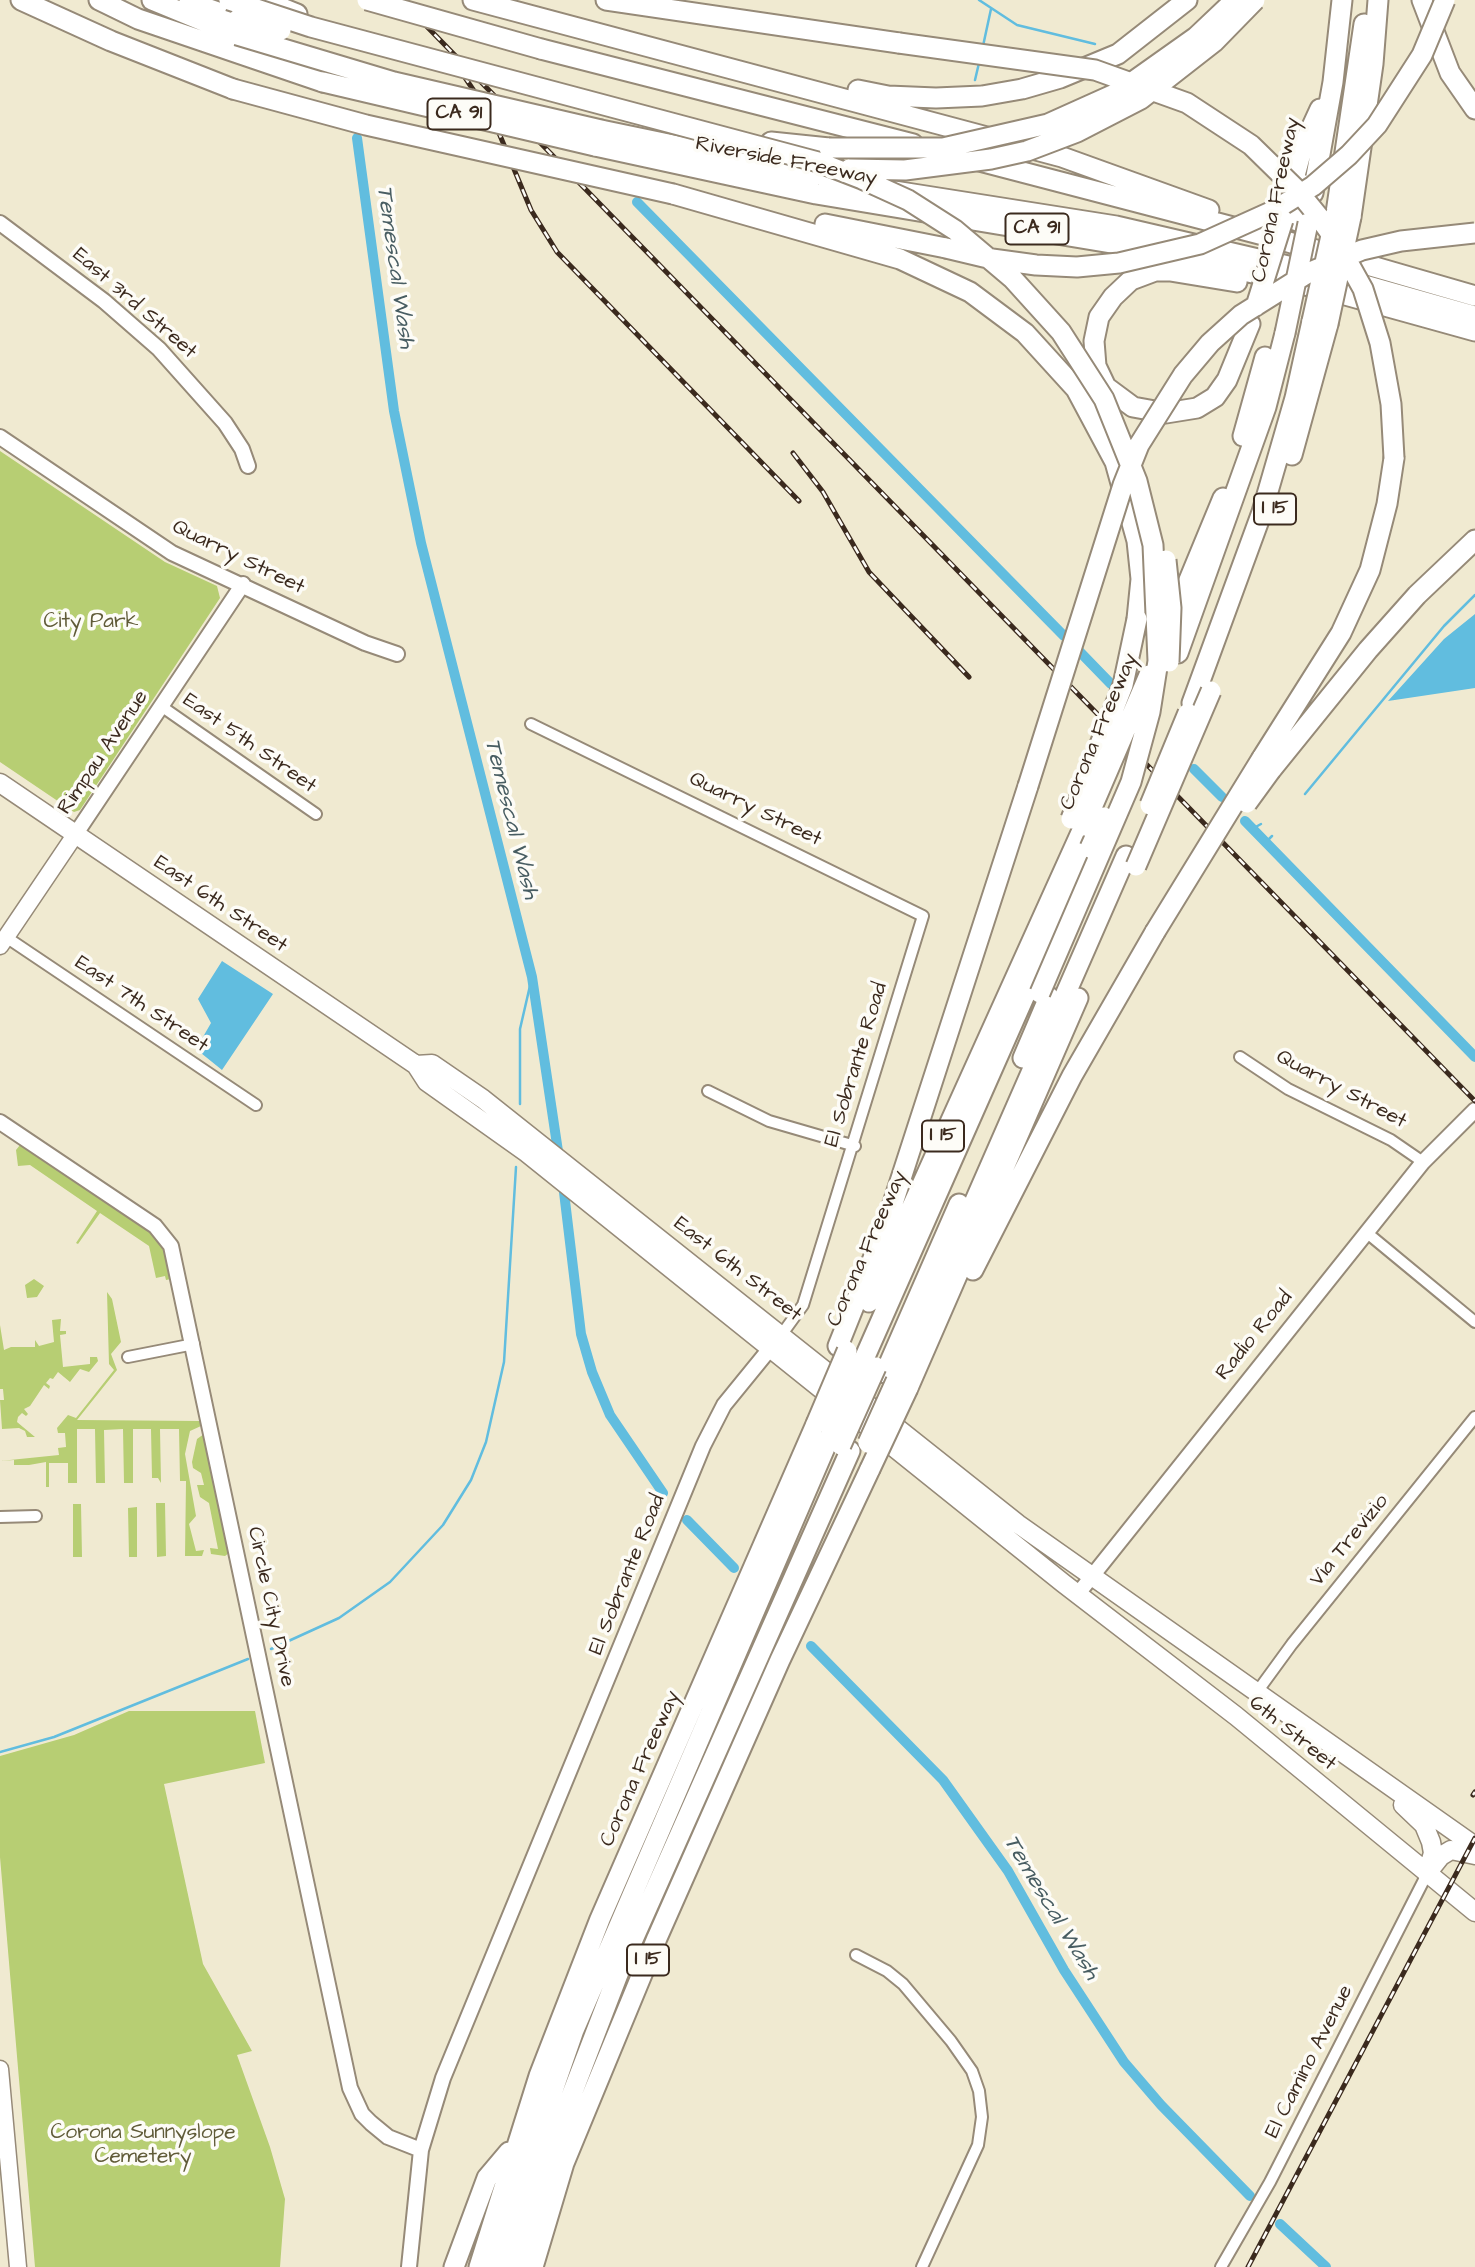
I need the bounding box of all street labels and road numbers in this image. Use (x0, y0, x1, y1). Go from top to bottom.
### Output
road number: CA 91 (428, 98, 490, 130)
street label: Corona Freeway (1247, 115, 1307, 285)
street label: Riverside Freeway (693, 132, 879, 192)
road number: CA 91 (1006, 214, 1068, 244)
street label: East 3rd Street (67, 243, 201, 365)
road number: I 15 (1254, 494, 1296, 524)
street label: Quarry Street (168, 515, 308, 601)
street label: Corona Freeway (1056, 650, 1144, 814)
street label: Rimpau Avenue (53, 686, 155, 820)
street label: East 5th Street (177, 689, 321, 799)
street label: Quarry Street (685, 767, 825, 853)
street label: East 6th Street (148, 851, 292, 959)
street label: East 7th Street (69, 951, 213, 1059)
street label: El Sobrante Road (820, 980, 894, 1150)
street label: Quarry Street (1271, 1045, 1411, 1135)
road number: I 15 (922, 1120, 964, 1152)
street label: Corona Freeway (822, 1167, 914, 1331)
street label: East 6th Street (668, 1212, 806, 1328)
street label: Radio Road (1211, 1286, 1299, 1386)
street label: Via Trevizio (1305, 1490, 1395, 1592)
street label: El Sobrante Road (584, 1491, 672, 1659)
street label: Circle City Drive (241, 1525, 299, 1689)
street label: Corona Freeway (595, 1687, 687, 1851)
street label: 6th Street (1243, 1691, 1341, 1777)
road number: I 15 (627, 1944, 669, 1976)
street label: El Camino Avenue (1261, 1981, 1359, 2143)

